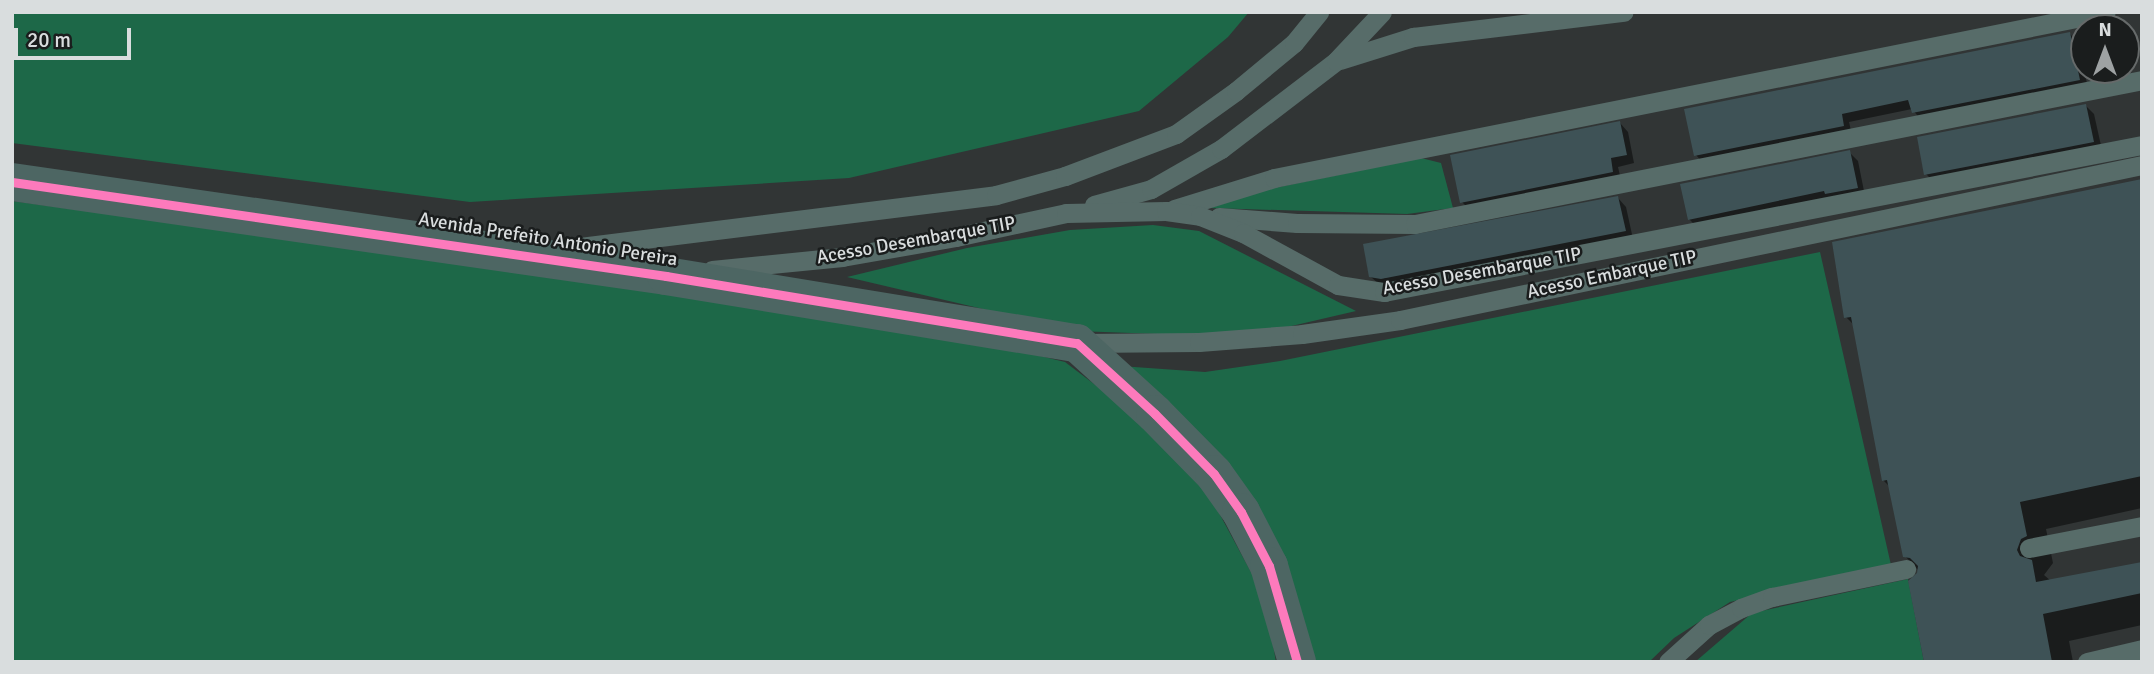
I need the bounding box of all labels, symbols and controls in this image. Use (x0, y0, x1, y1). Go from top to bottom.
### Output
scale bar (18, 14, 135, 58)
north arrow (2070, 14, 2140, 84)
text: N (2098, 18, 2112, 42)
text: 20 m (27, 27, 71, 53)
street label: Avenida Prefeito Antonio Pereira (417, 208, 679, 272)
street label: Acesso Desembarque TIP (815, 212, 1017, 270)
street label: Acesso Desembarque TIP (1381, 243, 1583, 301)
street label: Acesso Embarque TIP (1525, 246, 1699, 304)

